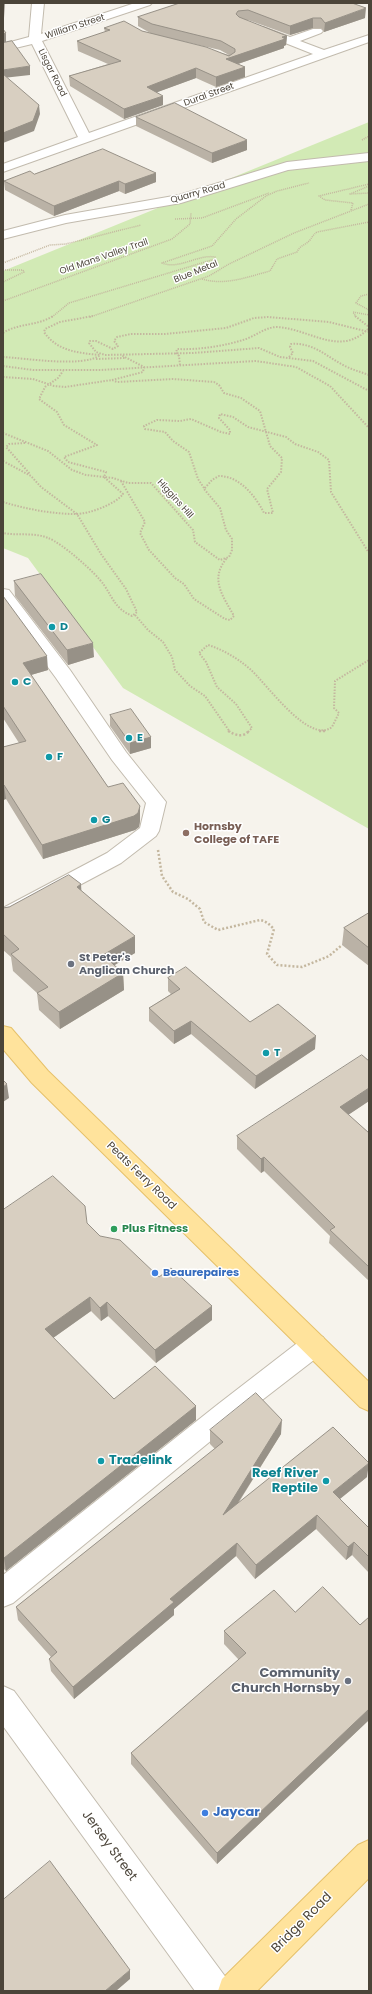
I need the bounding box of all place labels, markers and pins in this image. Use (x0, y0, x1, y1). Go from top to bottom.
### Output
place label: D (60, 620, 68, 634)
marker: D (47, 622, 57, 632)
place label: C (23, 675, 31, 689)
marker: C (10, 677, 20, 687)
place label: E (137, 731, 143, 745)
marker: E (124, 733, 134, 743)
place label: F (57, 750, 63, 764)
marker: F (44, 752, 54, 762)
place label: G (102, 813, 110, 827)
marker: G (89, 815, 99, 825)
place label: Hornsby College of TAFE (194, 820, 279, 846)
marker: Hornsby College of TAFE (181, 828, 191, 838)
place label: St Peter's Anglican Church (79, 951, 174, 977)
marker: St Peter's Anglican Church (66, 959, 76, 969)
place label: T (274, 1046, 281, 1060)
marker: T (261, 1048, 271, 1058)
place label: Plus Fitness (122, 1222, 188, 1236)
marker: Plus Fitness (109, 1224, 119, 1234)
place label: Beaurepaires (163, 1266, 239, 1280)
marker: Beaurepaires (150, 1268, 160, 1278)
place label: Tradelink (109, 1453, 172, 1469)
marker: Tradelink (96, 1456, 106, 1466)
place label: Reef River Reptile (252, 1466, 318, 1497)
marker: Reef River Reptile (321, 1476, 331, 1486)
place label: Community Church Hornsby (231, 1666, 340, 1697)
marker: Community Church Hornsby (343, 1676, 353, 1686)
place label: Jaycar (213, 1805, 260, 1821)
marker: Jaycar (200, 1808, 210, 1818)

